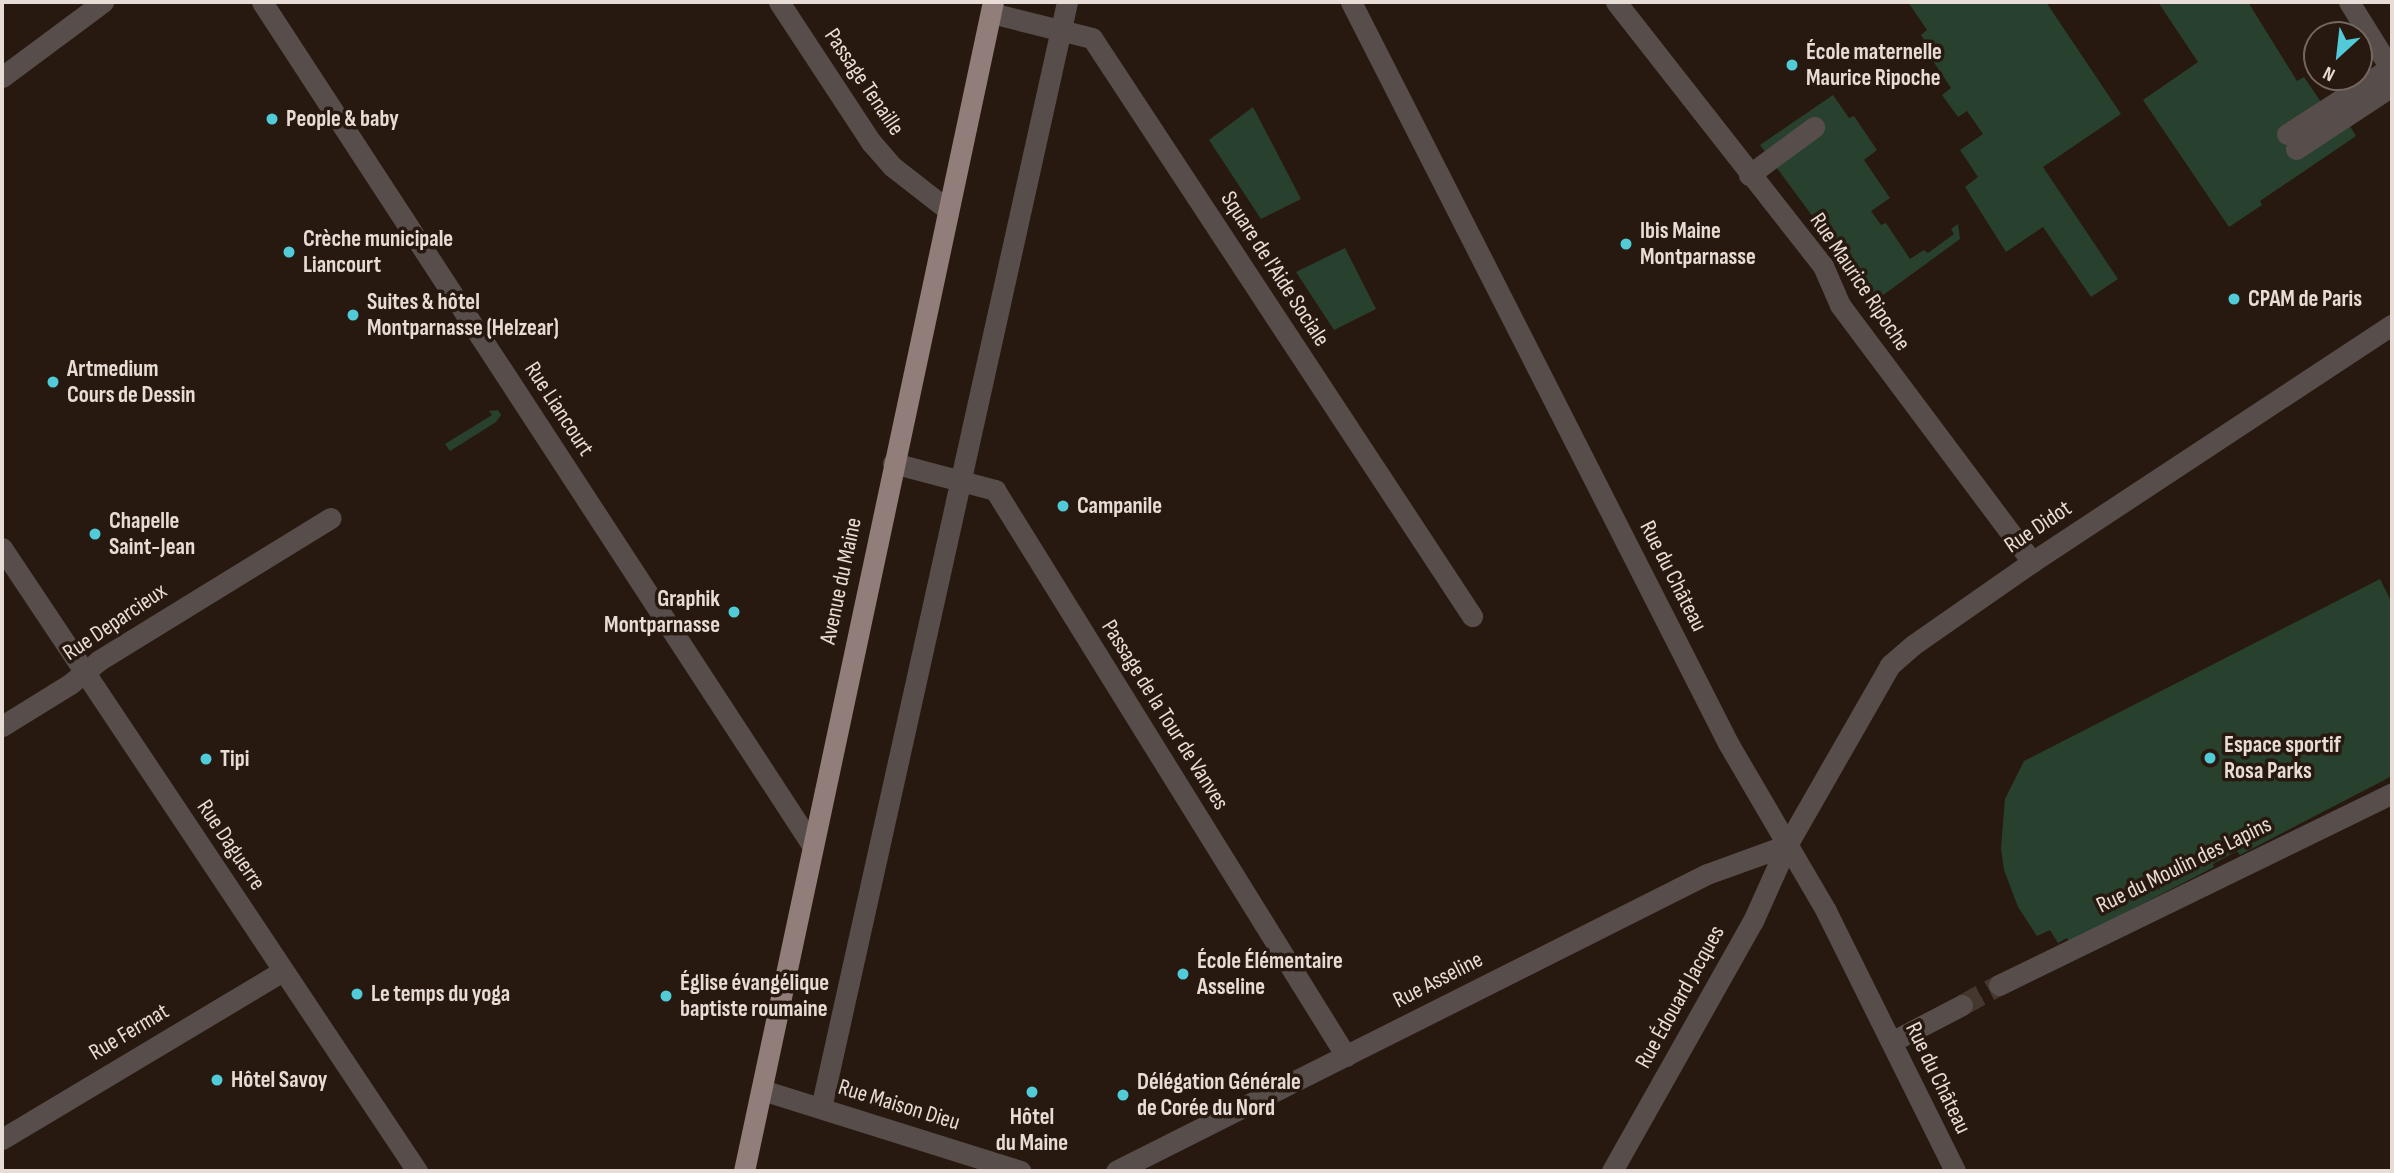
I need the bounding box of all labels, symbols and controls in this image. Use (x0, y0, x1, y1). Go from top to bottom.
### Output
north arrow (2303, 21, 2373, 91)
street label: Passage Tenaille (818, 23, 910, 141)
place label: École maternelle Maurice Ripoche (1806, 38, 1942, 92)
marker: École maternelle Maurice Ripoche (1784, 57, 1800, 73)
text: N (2319, 61, 2339, 86)
place label: People & baby (286, 105, 399, 133)
marker: People & baby (264, 111, 280, 127)
street label: Square de l'Aide Sociale (1215, 186, 1335, 352)
street label: Rue Maurice Ripoche (1804, 208, 1916, 356)
place label: Ibis Maine Montparnasse (1640, 217, 1756, 271)
place label: Crèche municipale Liancourt (303, 225, 453, 279)
marker: Ibis Maine Montparnasse (1618, 236, 1634, 252)
marker: Crèche municipale Liancourt (281, 244, 297, 260)
place label: CPAM de Paris (2248, 285, 2362, 313)
place label: Suites & hôtel Montparnasse (Helzear) (367, 288, 559, 342)
marker: CPAM de Paris (2226, 291, 2242, 307)
marker: Suites & hôtel Montparnasse (Helzear) (345, 307, 361, 323)
place label: Artmedium Cours de Dessin (67, 355, 196, 409)
street label: Rue Liancourt (518, 357, 600, 461)
marker: Artmedium Cours de Dessin (45, 374, 61, 390)
place label: Campanile (1077, 492, 1162, 520)
street label: Rue Didot (1999, 495, 2077, 559)
marker: Campanile (1055, 498, 1071, 514)
place label: Chapelle Saint-Jean (109, 507, 195, 561)
street label: Avenue du Maine (814, 515, 868, 647)
street label: Rue du Château (1633, 516, 1713, 636)
marker: Chapelle Saint-Jean (87, 526, 103, 542)
street label: Rue Deparcieux (58, 577, 172, 667)
place label: Graphik Montparnasse (604, 585, 720, 639)
marker: Graphik Montparnasse (726, 604, 742, 620)
street label: Passage de la Tour de Vanves (1095, 615, 1235, 815)
place label: Espace sportif Rosa Parks (2224, 731, 2341, 785)
place label: Tipi (220, 745, 249, 773)
marker: Espace sportif Rosa Parks (2202, 750, 2218, 766)
marker: Tipi (198, 751, 214, 767)
street label: Rue Daguerre (191, 794, 271, 896)
street label: Rue du Moulin des Lapins (2092, 811, 2276, 919)
street label: Rue Édouard Jacques (1629, 921, 1731, 1073)
street label: Rue Asseline (1389, 946, 1487, 1014)
place label: École Élémentaire Asseline (1197, 947, 1343, 1001)
marker: École Élémentaire Asseline (1175, 966, 1191, 982)
place label: Église évangélique baptiste roumaine (680, 969, 829, 1023)
place label: Le temps du yoga (371, 980, 510, 1008)
marker: Le temps du yoga (349, 986, 365, 1002)
marker: Église évangélique baptiste roumaine (658, 988, 674, 1004)
street label: Rue Fermat (84, 998, 174, 1066)
street label: Rue du Château (1899, 1018, 1977, 1138)
place label: Hôtel Savoy (231, 1066, 327, 1094)
place label: Délégation Générale de Corée du Nord (1137, 1068, 1301, 1122)
marker: Hôtel Savoy (209, 1072, 225, 1088)
street label: Rue Maison Dieu (835, 1073, 963, 1137)
marker: Hôtel du Maine (1024, 1084, 1040, 1100)
marker: Délégation Générale de Corée du Nord (1115, 1087, 1131, 1103)
place label: Hôtel du Maine (996, 1103, 1068, 1157)

